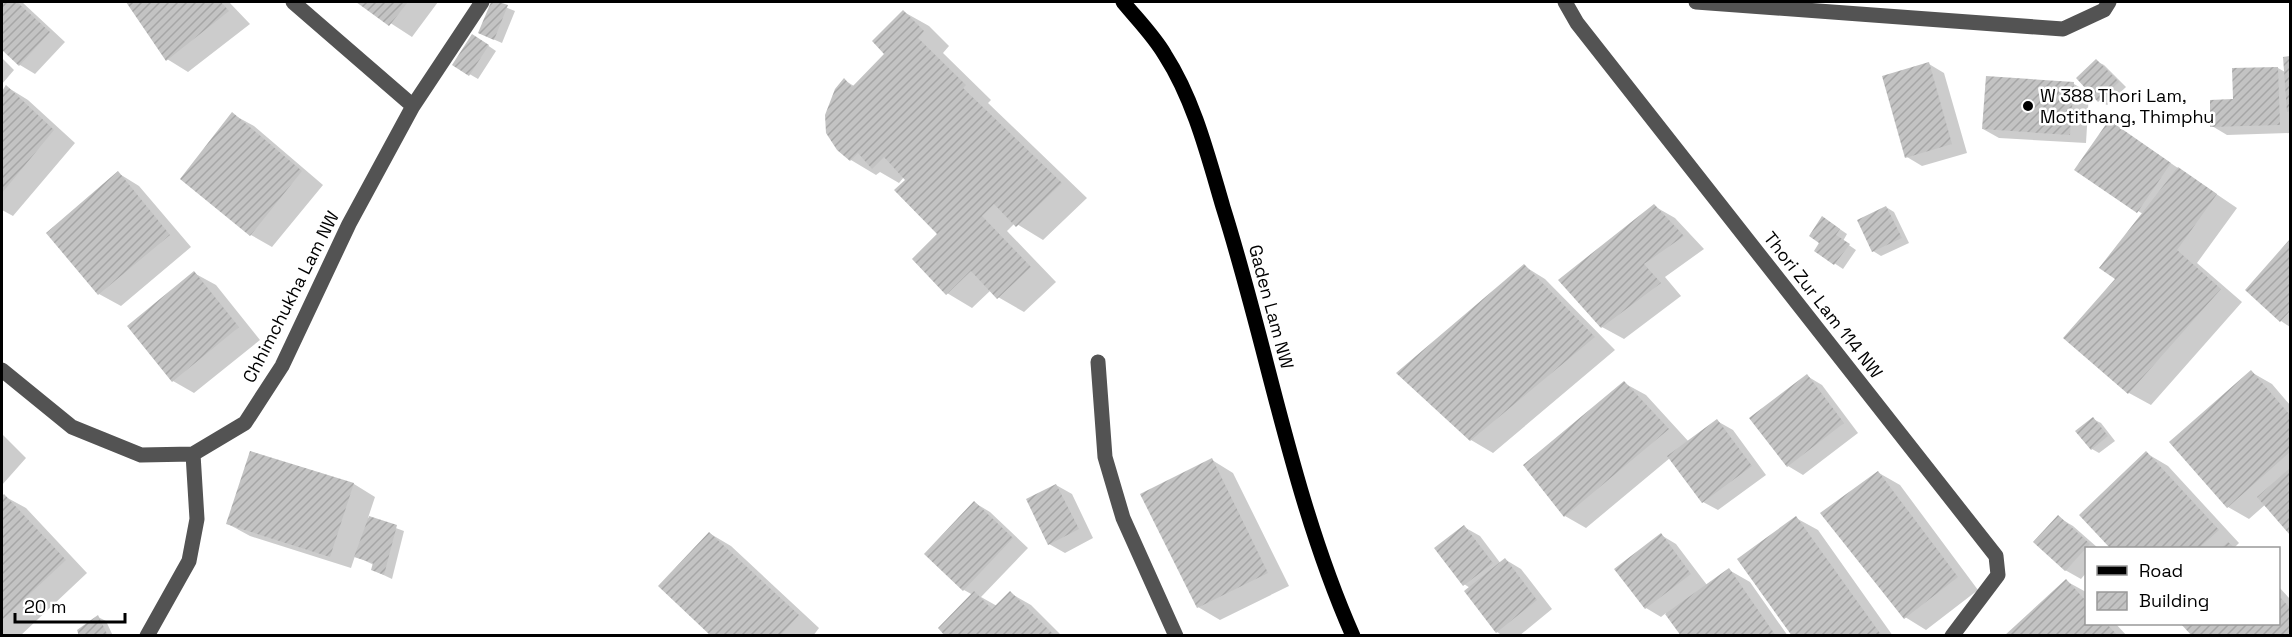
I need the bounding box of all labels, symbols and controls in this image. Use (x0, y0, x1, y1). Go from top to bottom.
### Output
place label: W 388 Thori Lam, Motithang, Thimphu (2040, 84, 2214, 128)
marker: W 388 Thori Lam, Motithang, Thimphu (2021, 99, 2035, 113)
street label: Chhimchukha Lam NW (237, 207, 344, 387)
street label: Thori Zur Lam 114 NW (1759, 227, 1888, 383)
street label: Gaden Lam NW (1244, 242, 1299, 372)
legend (2085, 547, 2280, 625)
text: Road (2139, 559, 2183, 582)
scale bar (15, 586, 124, 624)
text: Building (2139, 589, 2209, 612)
text: 20 m (24, 595, 67, 618)

